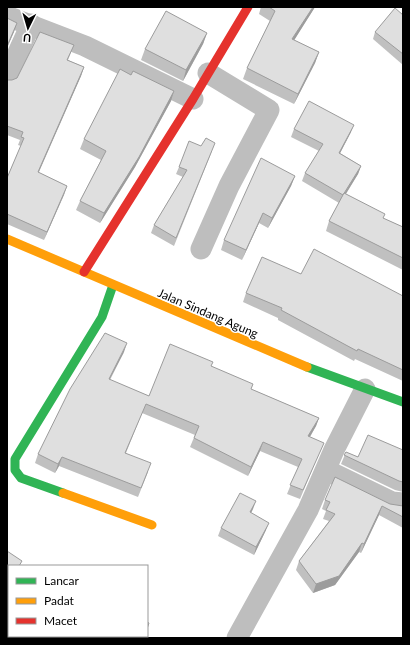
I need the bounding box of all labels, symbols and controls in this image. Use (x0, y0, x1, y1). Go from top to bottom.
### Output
north arrow (8, 8, 48, 48)
text: U (22, 32, 32, 45)
street label: Jalan Sindang Agung (156, 285, 260, 341)
legend (8, 565, 148, 637)
text: Lancar (44, 573, 80, 588)
text: Padat (44, 593, 75, 608)
text: Macet (44, 613, 78, 628)

